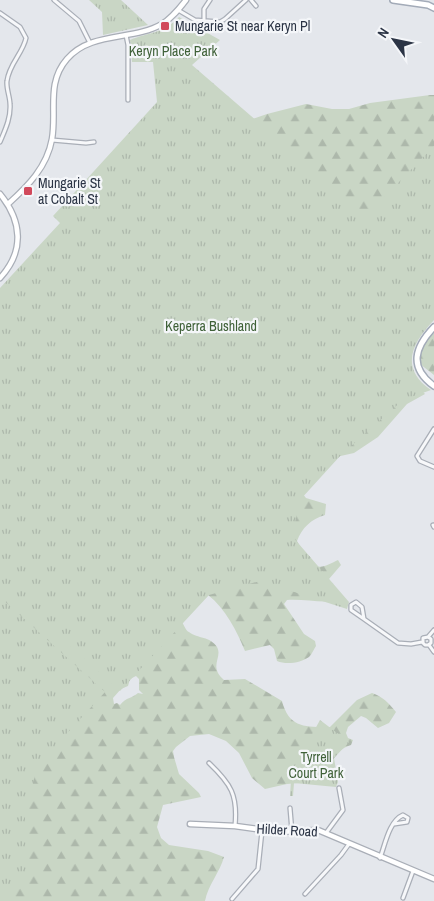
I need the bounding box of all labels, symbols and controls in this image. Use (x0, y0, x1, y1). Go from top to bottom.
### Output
north arrow (369, 15, 419, 65)
place label: Mungarie St near Keryn Pl (175, 17, 310, 35)
marker: Mungarie St near Keryn Pl (159, 20, 171, 32)
text: N (373, 25, 393, 41)
park label: Keryn Place Park (129, 42, 218, 60)
place label: Mungarie St at Cobalt St (38, 174, 101, 208)
marker: Mungarie St at Cobalt St (22, 185, 34, 197)
park label: Keperra Bushland (165, 317, 257, 335)
park label: Tyrrell Court Park (289, 748, 344, 782)
street label: Hilder Road (256, 819, 318, 841)

